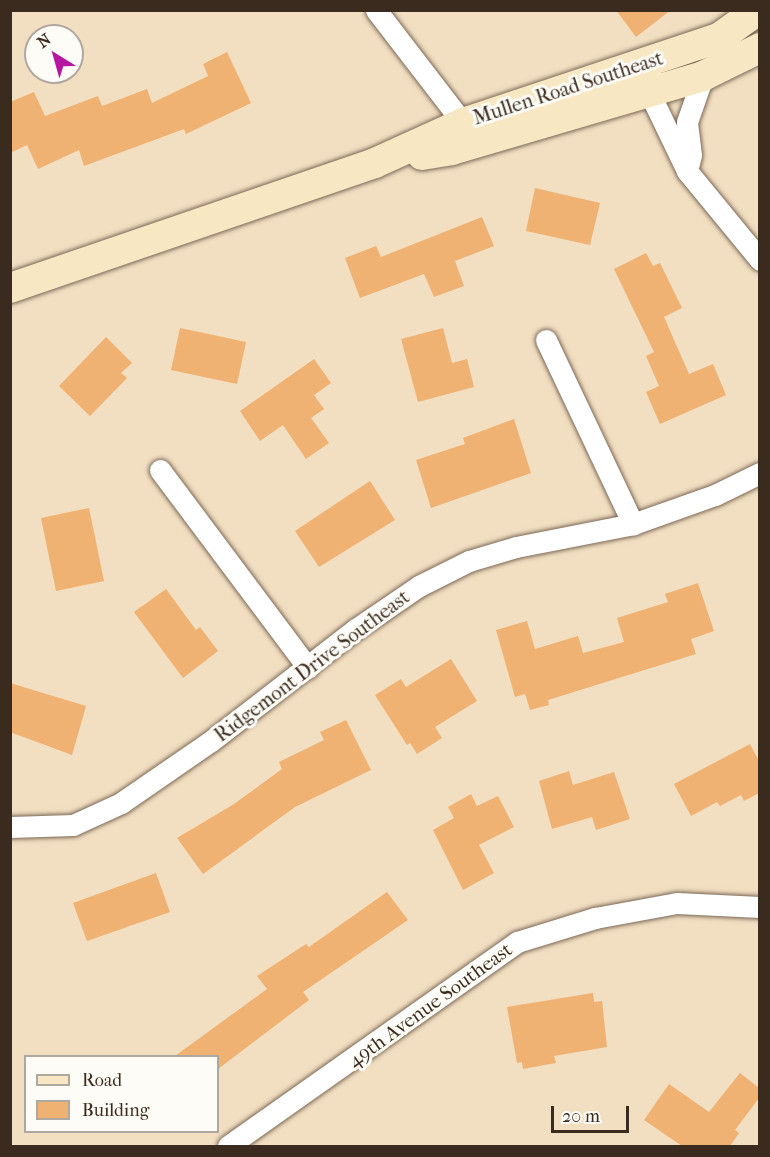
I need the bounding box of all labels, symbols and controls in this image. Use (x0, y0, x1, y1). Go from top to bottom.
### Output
north arrow (24, 24, 84, 84)
text: N (33, 30, 55, 52)
street label: Mullen Road Southeast (470, 46, 666, 130)
street label: Ridgemont Drive Southeast (210, 585, 414, 747)
street label: 49th Avenue Southeast (343, 937, 517, 1073)
legend (24, 1055, 219, 1133)
text: Road (82, 1070, 122, 1091)
scale bar (554, 1094, 632, 1132)
text: Building (82, 1100, 149, 1121)
text: 20 m (562, 1106, 600, 1127)

